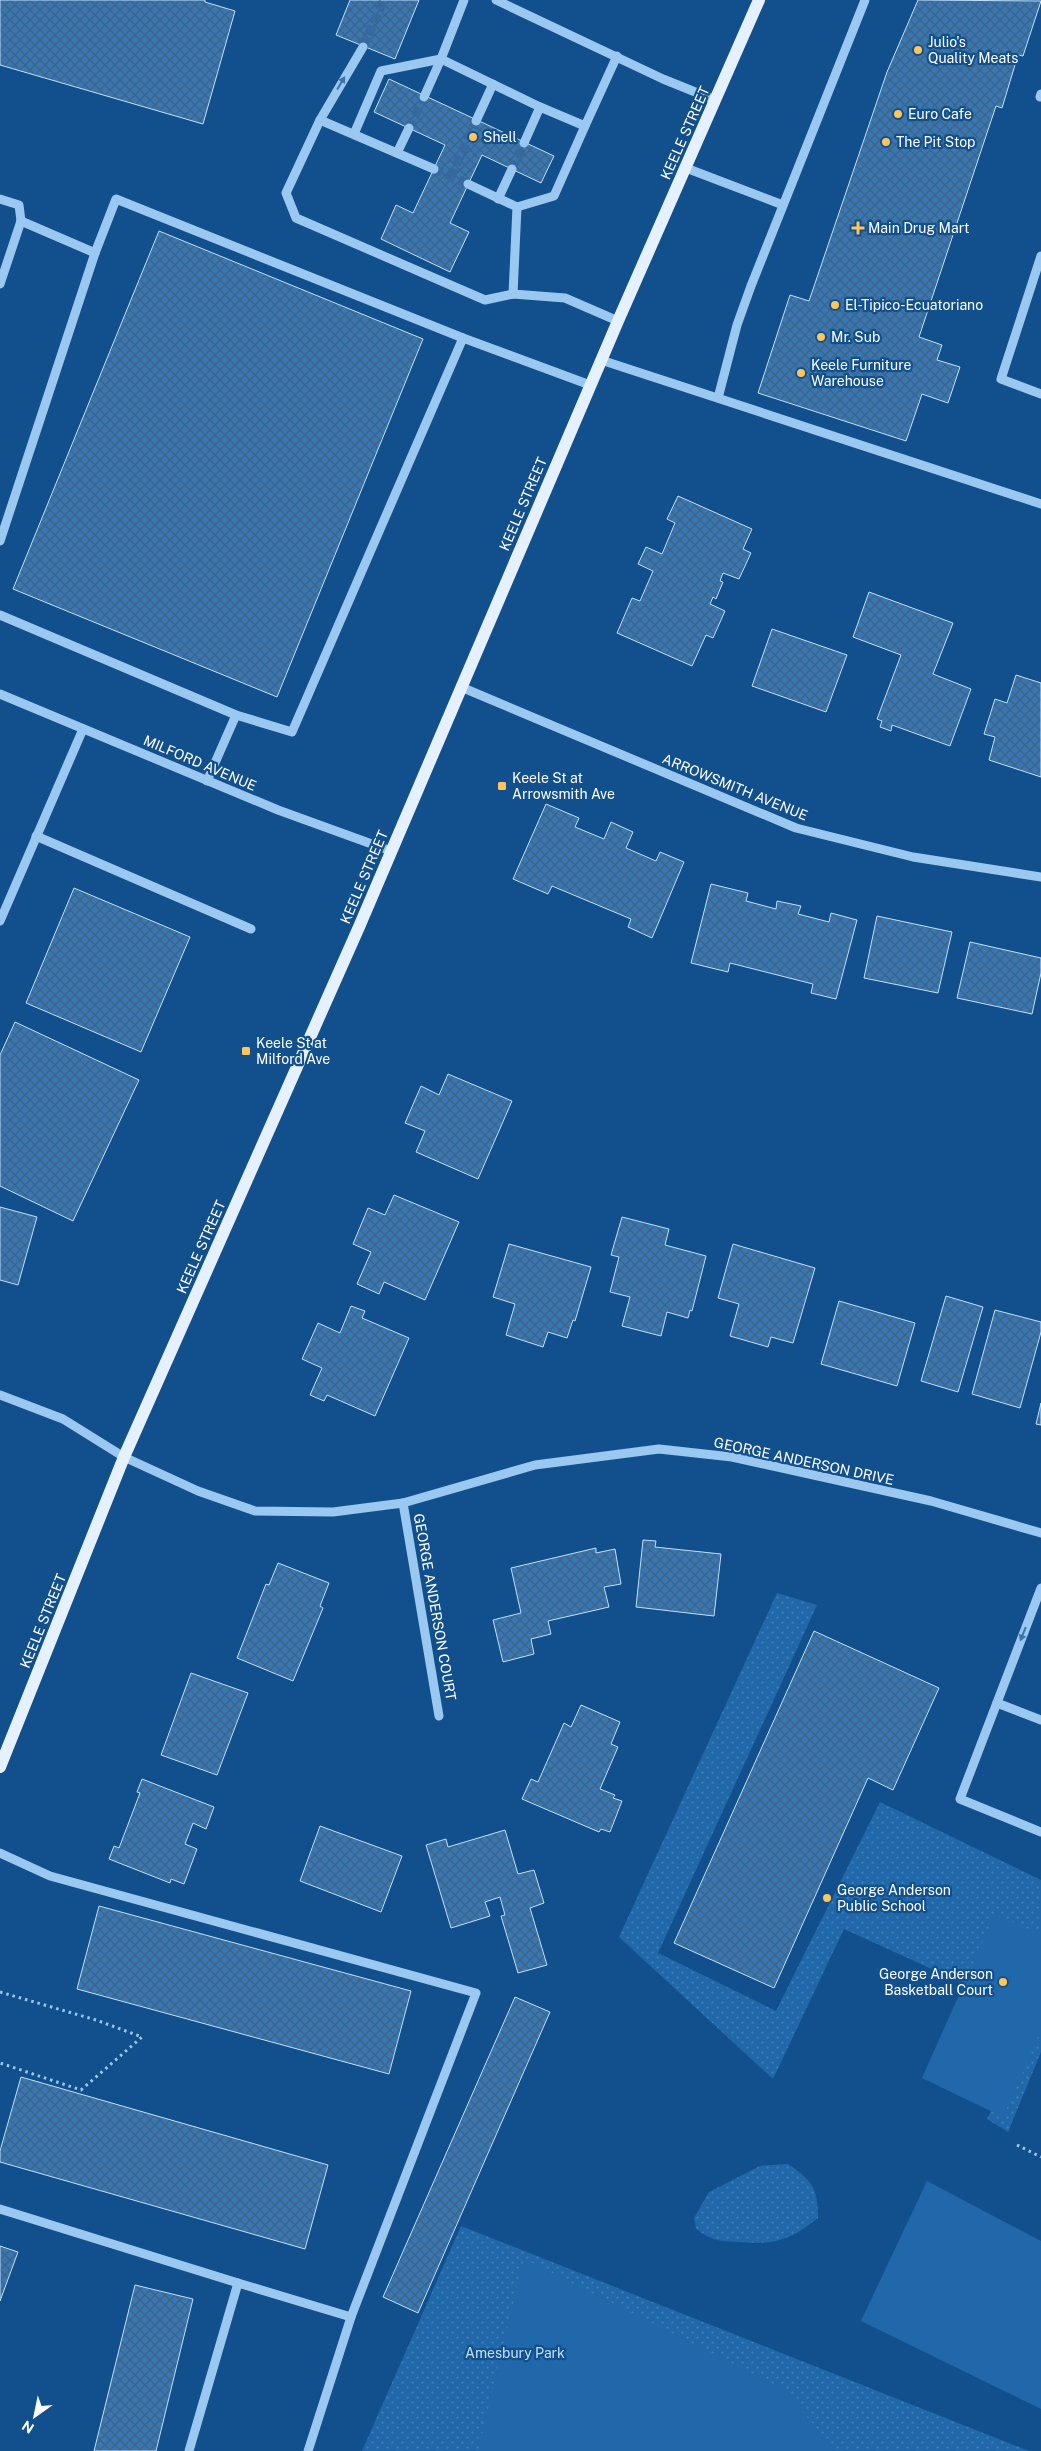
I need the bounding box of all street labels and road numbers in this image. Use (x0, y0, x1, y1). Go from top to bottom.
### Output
street label: KEELE STREET (657, 84, 713, 182)
street label: KEELE STREET (496, 455, 550, 553)
street label: MILFORD AVENUE (141, 732, 259, 794)
street label: ARROWSMITH AVENUE (660, 750, 810, 824)
street label: KEELE STREET (337, 828, 391, 926)
street label: KEELE STREET (173, 1198, 229, 1296)
street label: GEORGE ANDERSON DRIVE (712, 1434, 896, 1488)
street label: GEORGE ANDERSON COURT (411, 1512, 459, 1702)
street label: KEELE STREET (17, 1572, 69, 1670)

